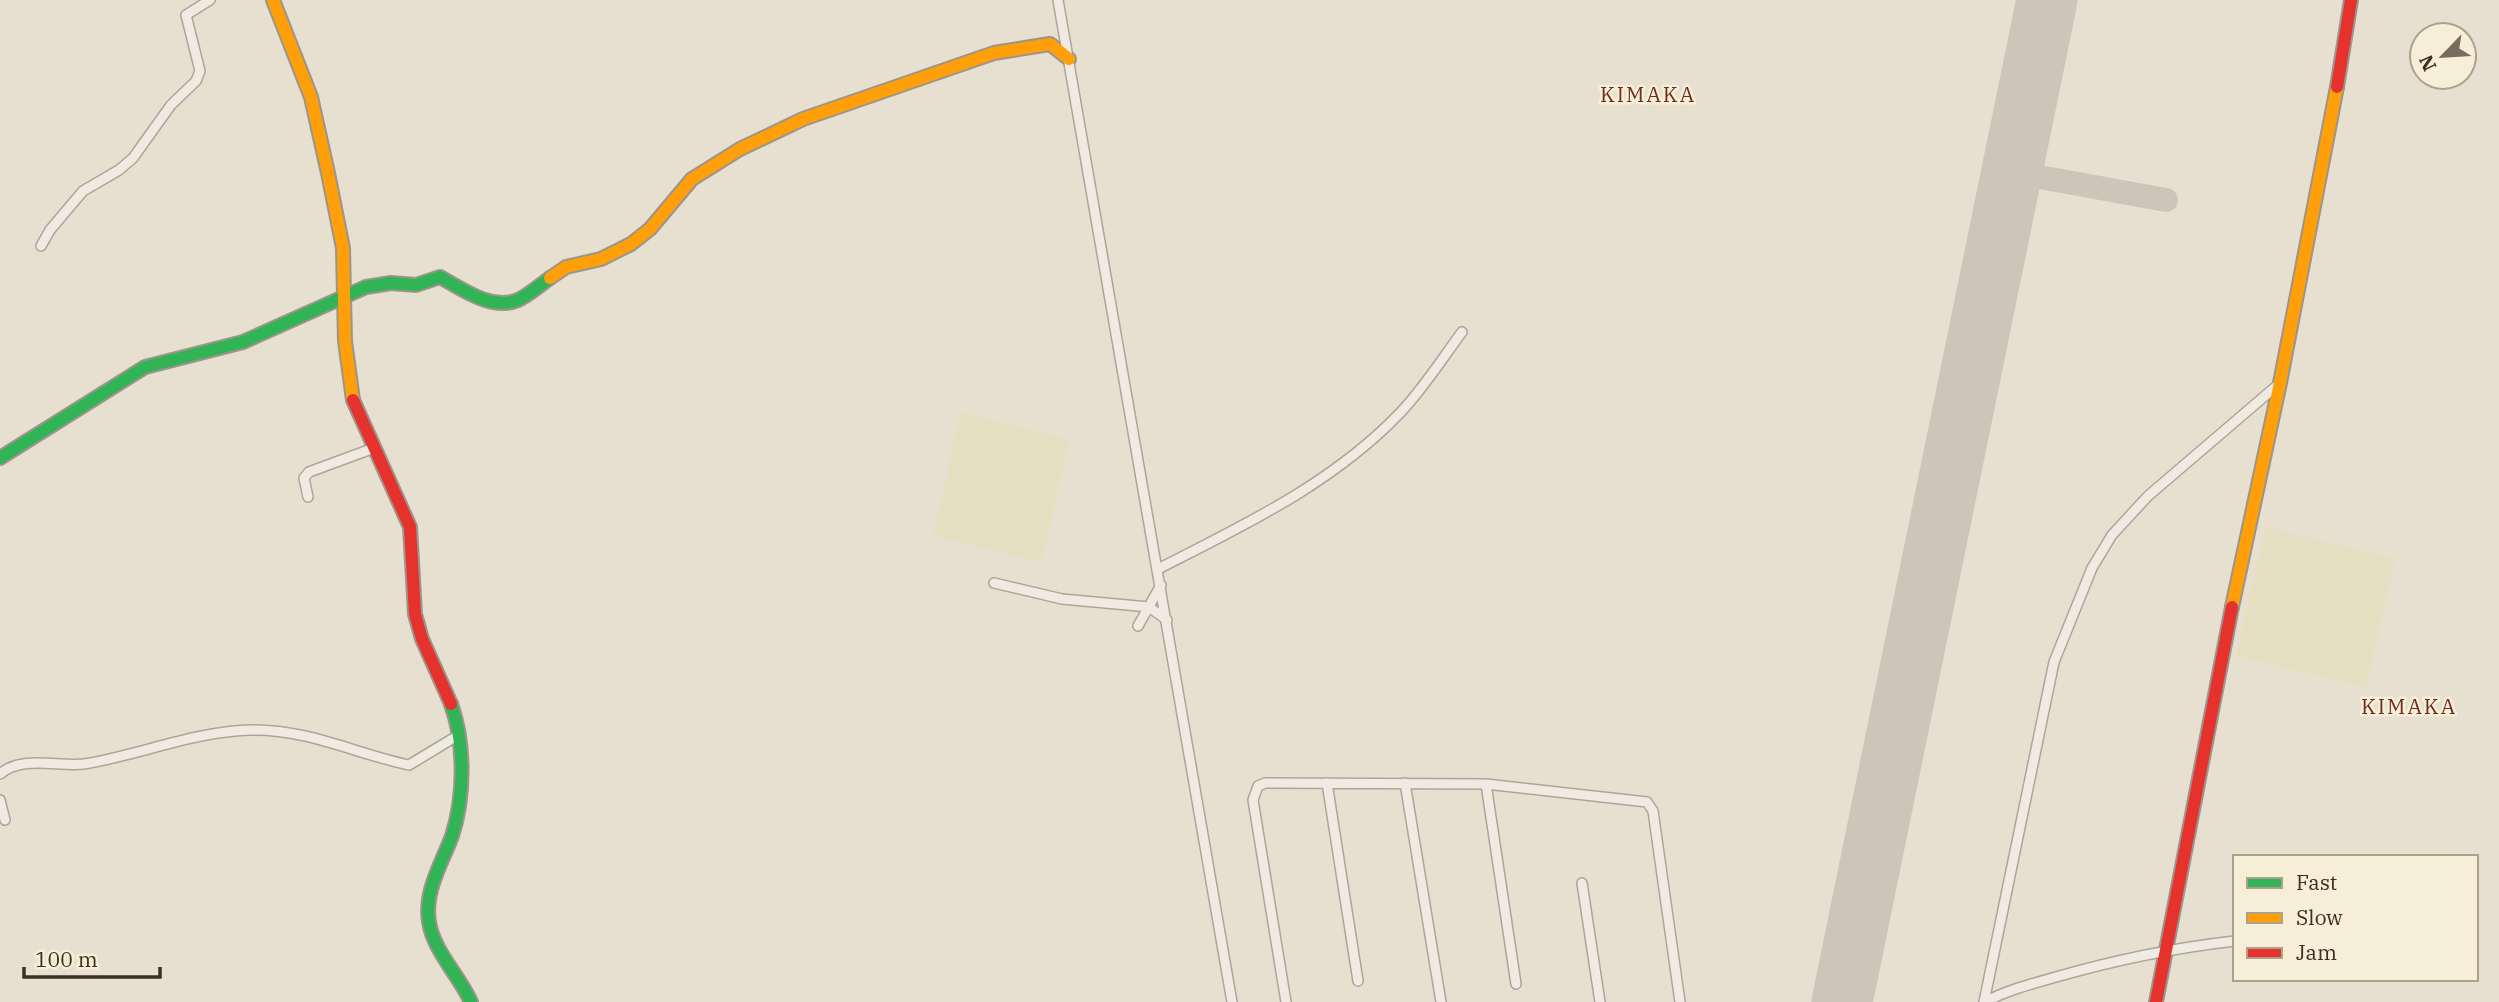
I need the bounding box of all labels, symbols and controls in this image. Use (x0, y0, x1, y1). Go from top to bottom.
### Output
north arrow (2408, 21, 2478, 91)
text: N (2414, 51, 2442, 75)
district label: KIMAKA (1600, 80, 1696, 108)
district label: KIMAKA (2361, 692, 2457, 720)
legend (2233, 855, 2478, 981)
text: Fast (2296, 868, 2337, 896)
text: Slow (2296, 903, 2343, 931)
scale bar (24, 936, 161, 980)
text: Jam (2296, 938, 2337, 966)
text: 100 m (35, 945, 98, 973)

